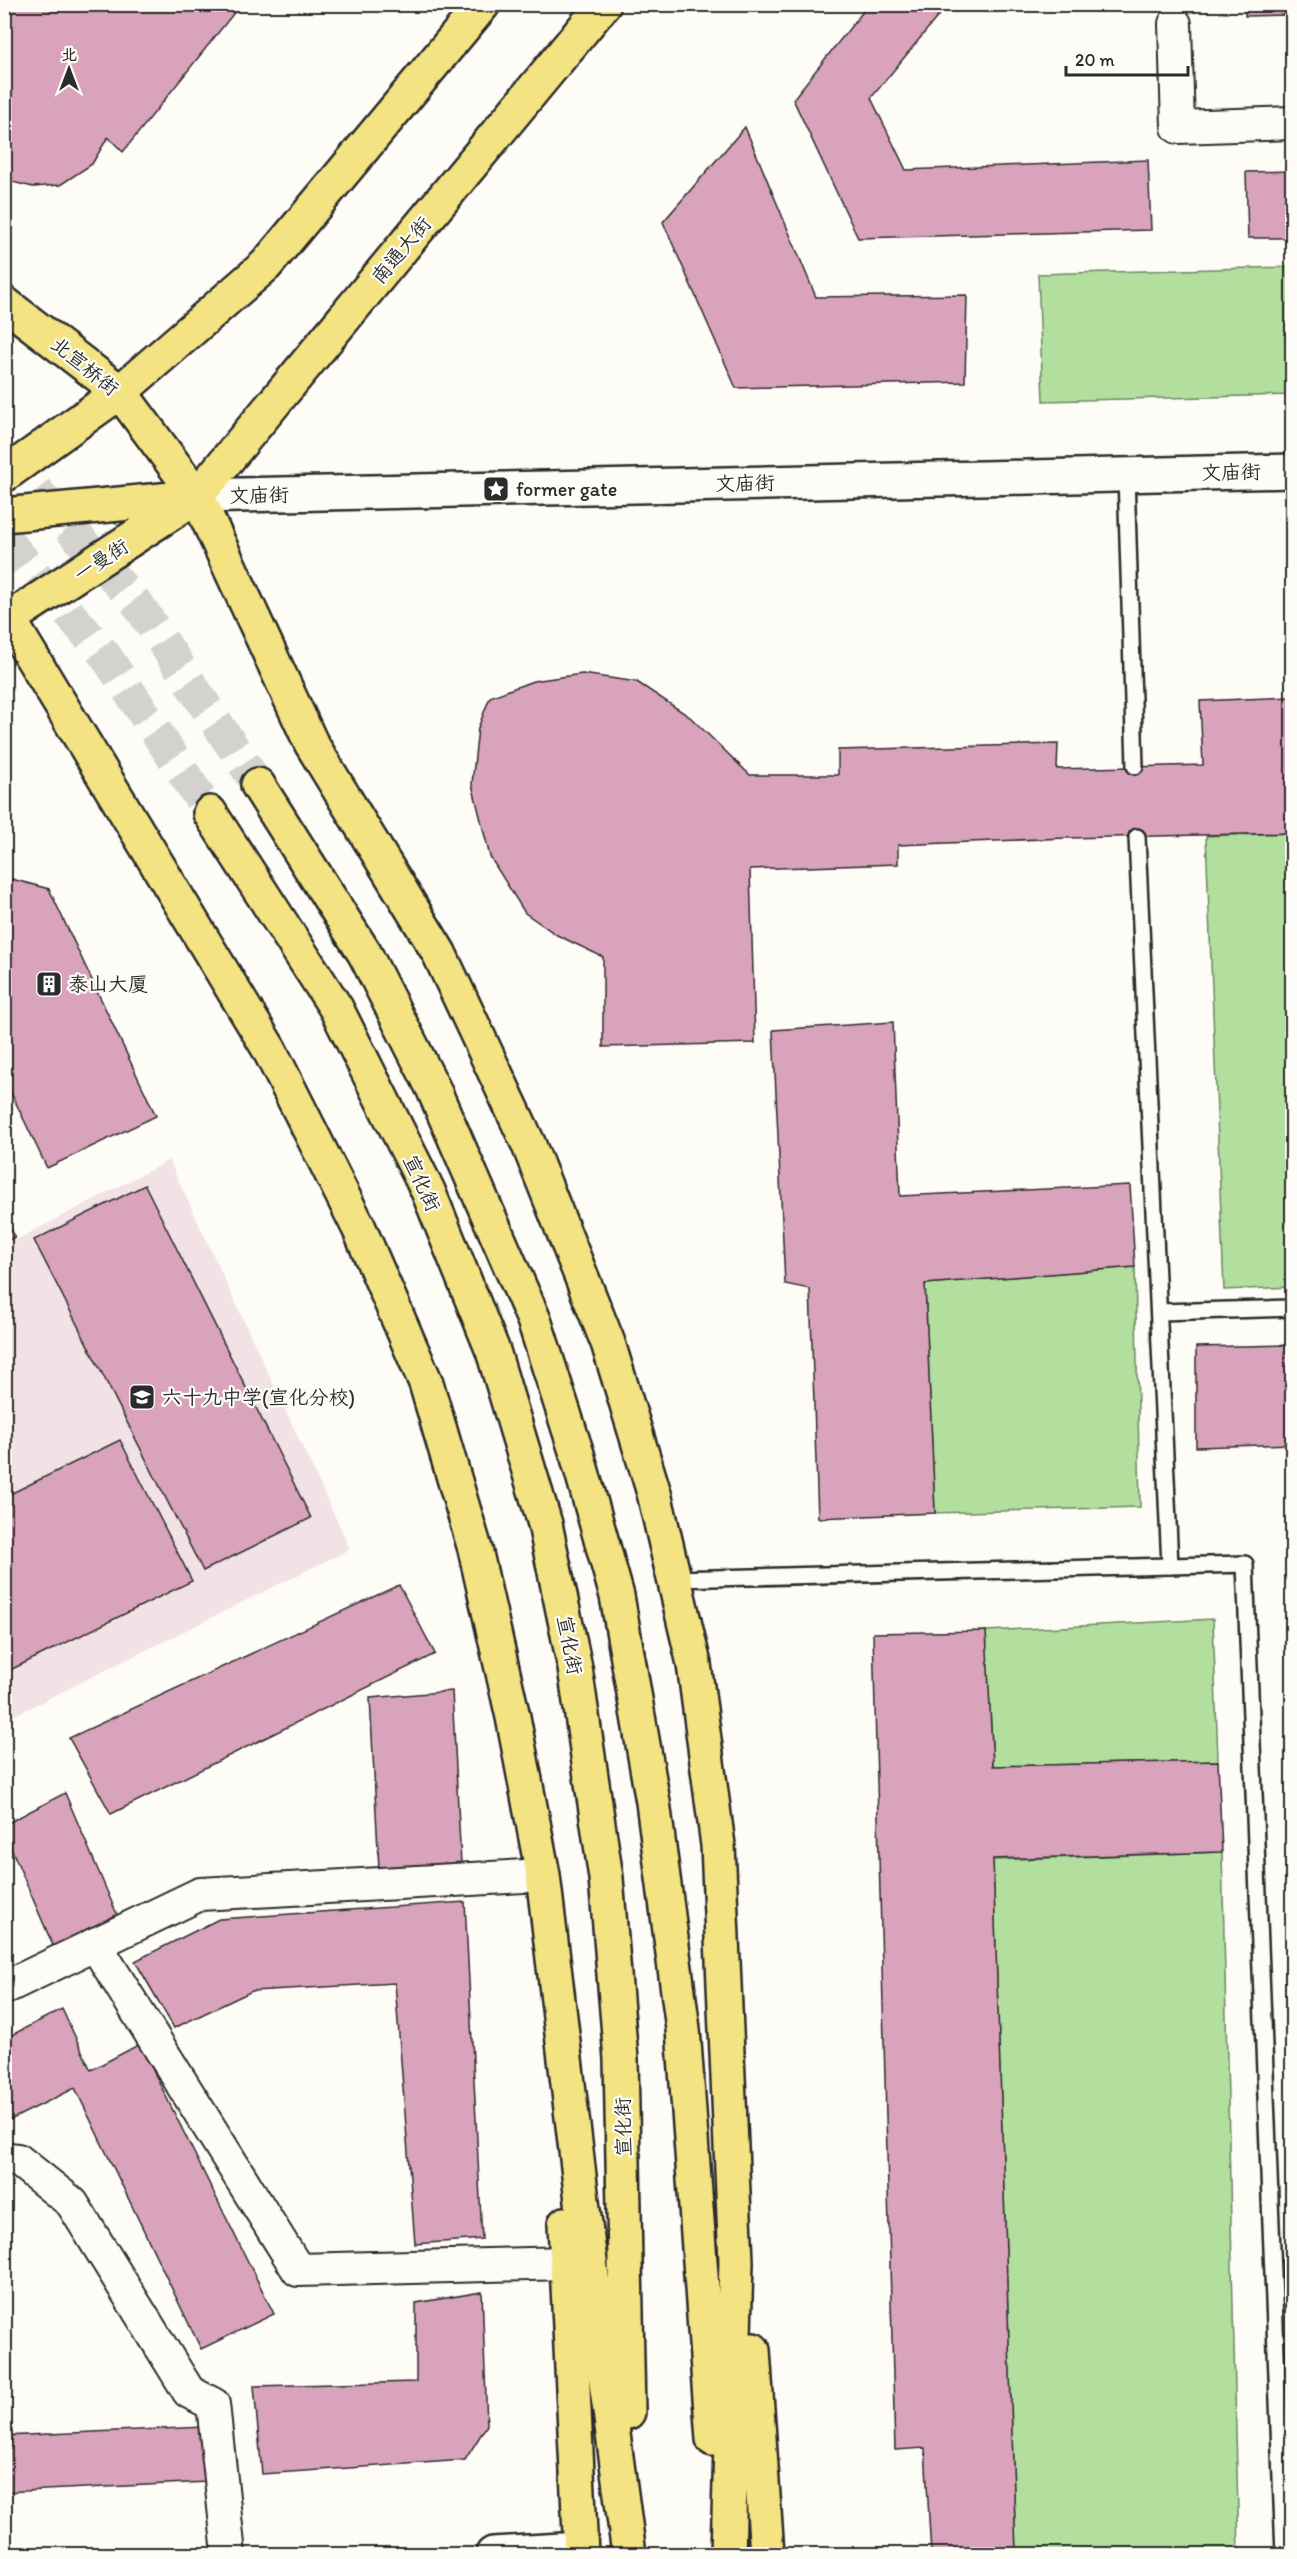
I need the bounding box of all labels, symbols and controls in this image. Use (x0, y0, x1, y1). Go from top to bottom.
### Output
north arrow (39, 39, 99, 99)
scale bar (1066, 39, 1188, 77)
text: 北 (61, 45, 77, 64)
text: 20 m (1075, 49, 1115, 71)
street label: 南通大街 (366, 212, 436, 288)
street label: 北宣桥街 (46, 332, 124, 400)
street label: 文庙街 (1201, 459, 1261, 485)
street label: 文庙街 (715, 470, 775, 496)
place icon: former gate (481, 474, 511, 504)
place label: former gate (516, 477, 617, 501)
street label: 文庙街 (229, 482, 289, 508)
street label: 一曼街 (69, 534, 133, 586)
building icon: 泰山大厦 (34, 969, 64, 999)
place label: 泰山大厦 (68, 972, 148, 996)
street label: 宣化街 (398, 1151, 446, 1215)
school or university icon: 六十九中学(宣化分校) (127, 1382, 157, 1412)
place label: 六十九中学(宣化分校) (162, 1385, 355, 1409)
street label: 宣化街 (552, 1613, 588, 1677)
street label: 宣化街 (610, 2097, 636, 2157)

